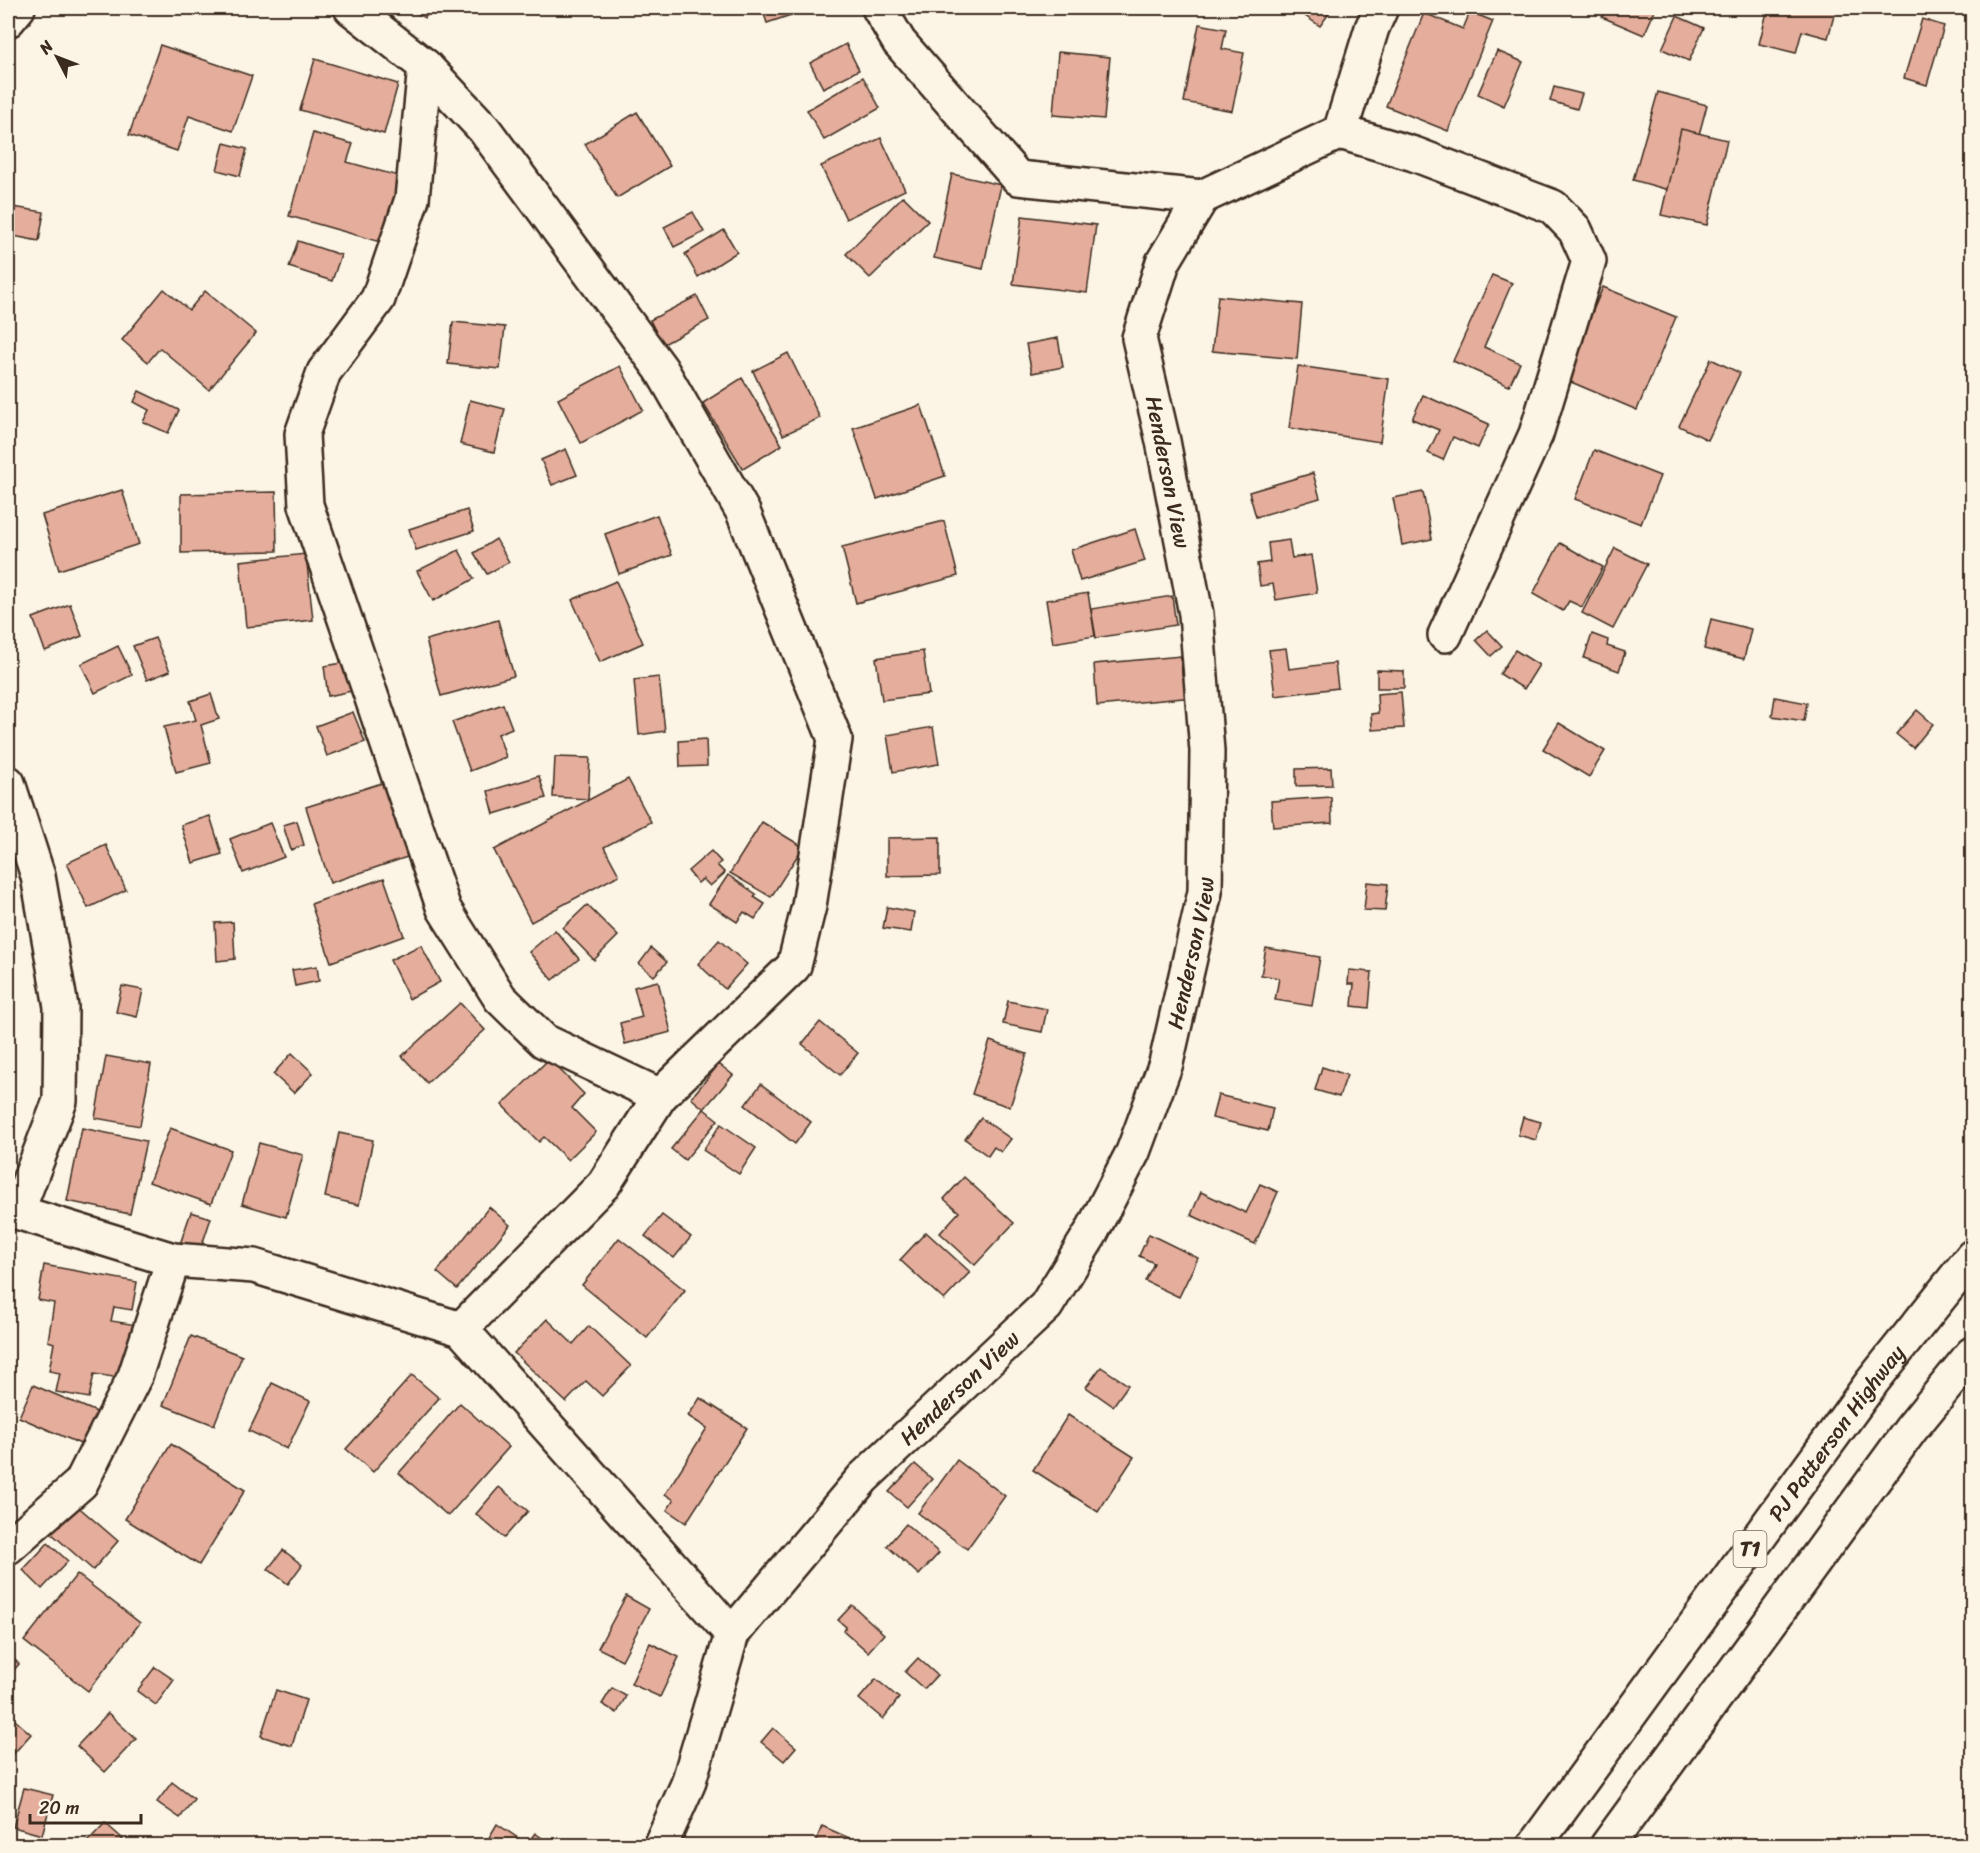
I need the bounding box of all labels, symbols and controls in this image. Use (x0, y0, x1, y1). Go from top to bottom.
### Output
north arrow (27, 27, 87, 87)
text: N (31, 33, 61, 62)
street label: Henderson View (1134, 392, 1202, 552)
street label: Henderson View (1155, 877, 1225, 1033)
street label: Henderson View (889, 1320, 1029, 1455)
street label: PJ Patterson Highway (1757, 1335, 1915, 1529)
road number: T1 (1734, 1531, 1766, 1567)
scale bar (30, 1787, 141, 1825)
text: 20 m (39, 1792, 79, 1824)

